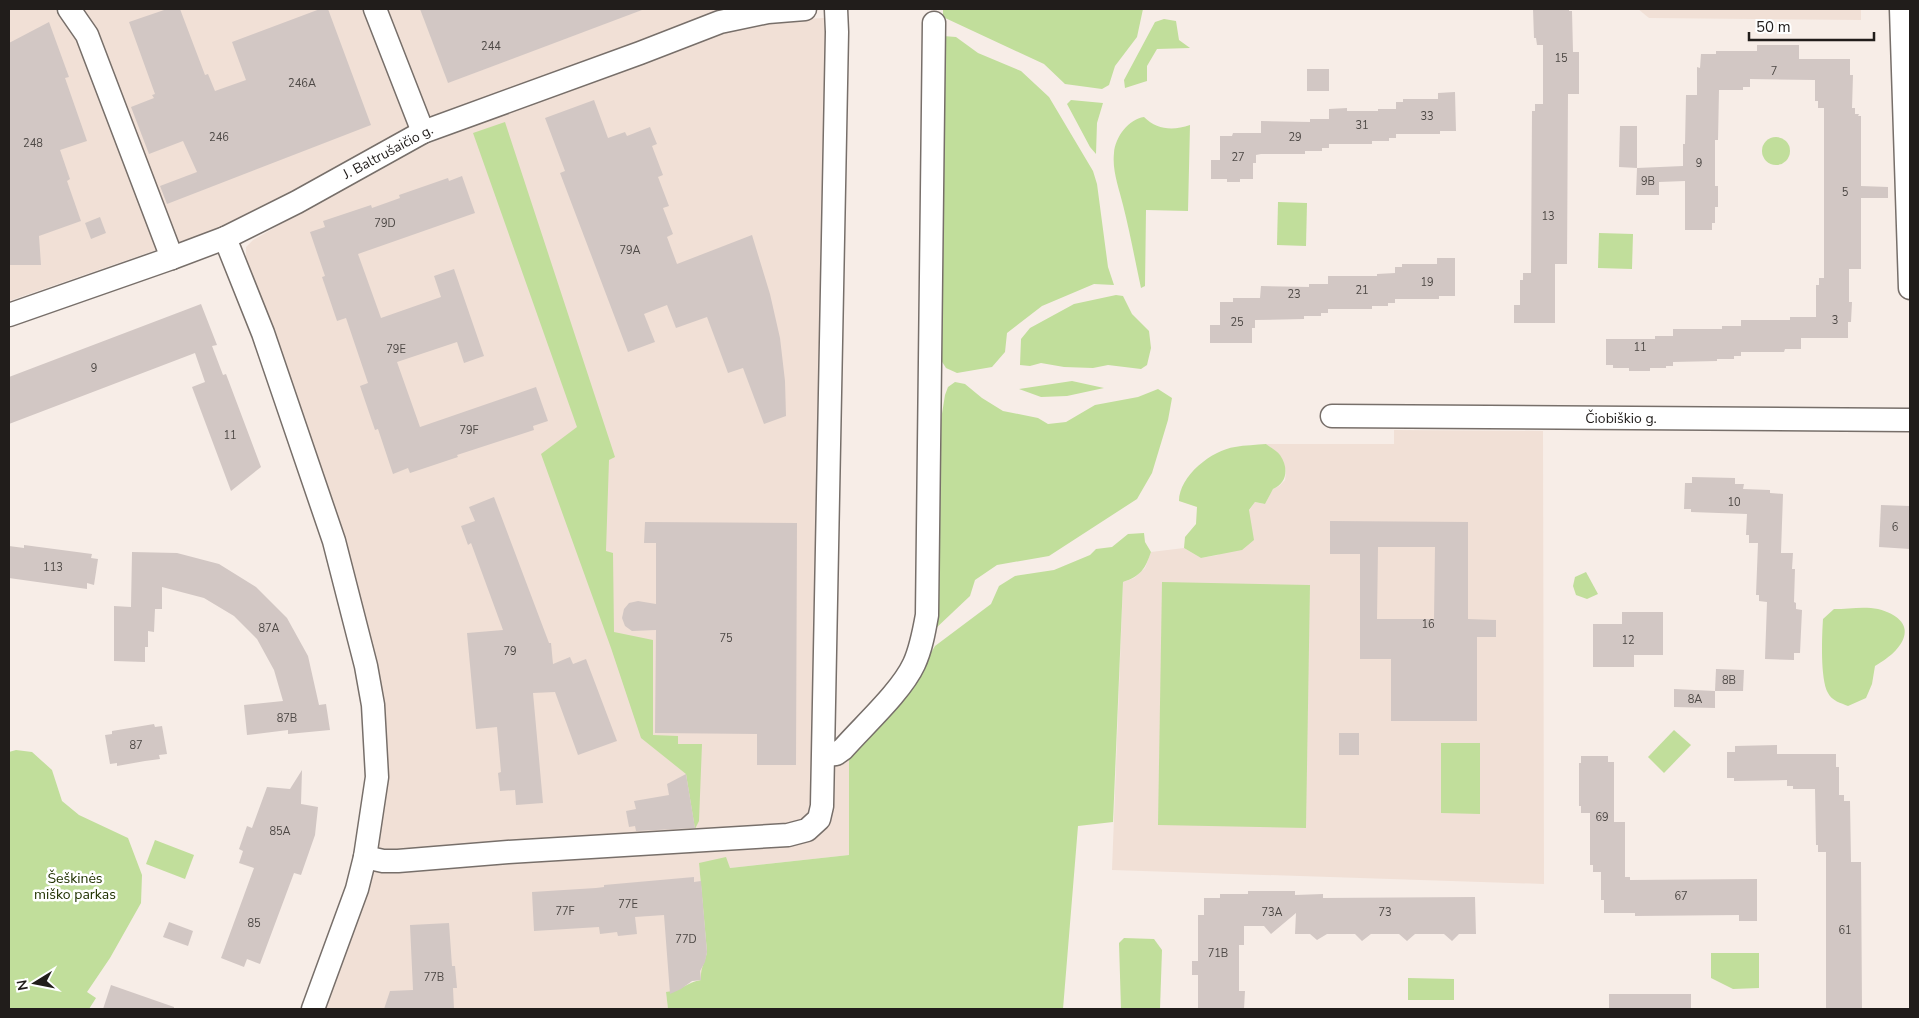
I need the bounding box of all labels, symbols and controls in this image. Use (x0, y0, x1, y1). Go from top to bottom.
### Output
scale bar (1749, 10, 1874, 42)
text: 50 m (1756, 17, 1791, 37)
house number: 244 (481, 39, 501, 54)
house number: 15 (1554, 51, 1568, 66)
house number: 7 (1771, 64, 1777, 79)
house number: 246A (288, 76, 316, 91)
house number: 33 (1420, 109, 1434, 124)
house number: 31 (1355, 118, 1369, 133)
street label: J. Baltrušaičio g. (339, 120, 436, 184)
house number: 246 (209, 130, 229, 145)
house number: 29 (1288, 130, 1302, 145)
house number: 248 (23, 136, 43, 151)
house number: 27 (1231, 150, 1245, 165)
house number: 9 (1696, 156, 1702, 171)
house number: 9B (1641, 174, 1655, 189)
house number: 5 (1842, 185, 1849, 200)
house number: 13 (1541, 209, 1555, 224)
house number: 79D (374, 216, 396, 231)
house number: 79A (619, 243, 641, 258)
house number: 19 (1420, 275, 1434, 290)
house number: 21 (1355, 283, 1369, 298)
house number: 23 (1287, 287, 1301, 302)
house number: 3 (1832, 313, 1838, 328)
house number: 25 (1230, 315, 1244, 330)
house number: 11 (1633, 340, 1647, 355)
house number: 79E (386, 342, 406, 357)
house number: 9 (91, 361, 97, 376)
street label: Čiobiškio g. (1585, 409, 1657, 428)
house number: 79F (459, 423, 479, 438)
house number: 11 (223, 428, 237, 443)
house number: 10 (1727, 495, 1741, 510)
house number: 6 (1892, 520, 1899, 535)
house number: 113 (43, 560, 63, 575)
house number: 16 (1421, 617, 1435, 632)
house number: 87A (258, 621, 280, 636)
house number: 75 (719, 631, 733, 646)
house number: 12 (1621, 633, 1635, 648)
house number: 79 (503, 644, 517, 659)
house number: 8B (1722, 673, 1736, 688)
house number: 8A (1688, 692, 1702, 707)
house number: 87B (277, 711, 297, 726)
house number: 87 (129, 738, 143, 753)
house number: 69 (1595, 810, 1609, 825)
house number: 85A (269, 824, 291, 839)
park label: Šeškinės miško parkas (34, 869, 116, 904)
house number: 67 (1674, 889, 1688, 904)
house number: 77E (618, 897, 638, 912)
house number: 77F (555, 904, 575, 919)
house number: 73A (1261, 905, 1283, 920)
house number: 73 (1378, 905, 1392, 920)
house number: 85 (247, 916, 261, 931)
house number: 61 (1838, 923, 1852, 938)
house number: 77D (675, 932, 697, 947)
house number: 71B (1208, 946, 1228, 961)
north arrow (10, 958, 60, 1008)
house number: 77B (424, 970, 444, 985)
text: N (12, 978, 33, 992)

